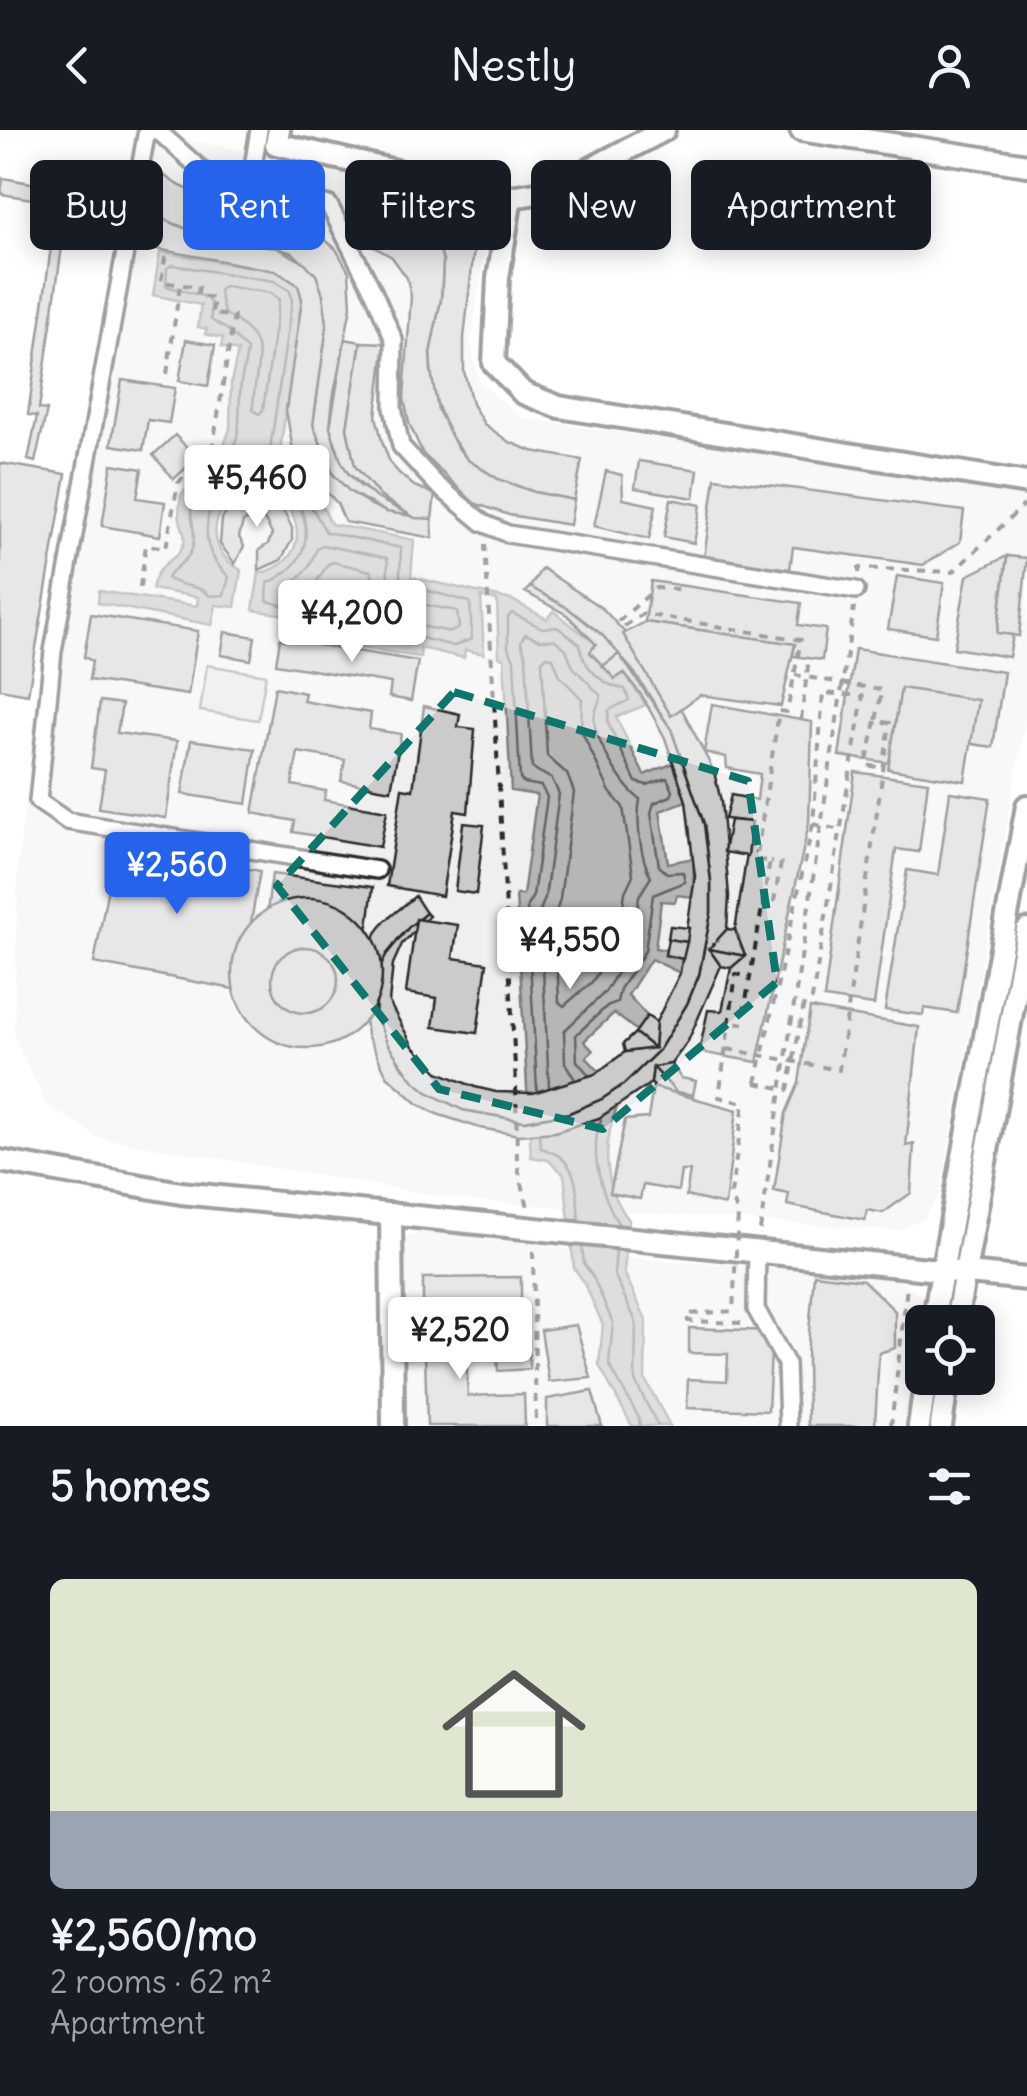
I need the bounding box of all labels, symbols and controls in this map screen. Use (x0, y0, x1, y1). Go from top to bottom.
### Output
text: Nestly (450, 37, 577, 93)
icon: back (50, 38, 105, 93)
icon: person (922, 38, 977, 93)
chip: Buy (30, 160, 163, 250)
chip: Rent (183, 160, 325, 250)
chip: Filters (345, 160, 511, 250)
chip: New (531, 160, 671, 250)
chip: Apartment (691, 160, 931, 250)
pin: ¥5,460 (176, 445, 338, 530)
text: ¥5,460 (206, 457, 308, 498)
pin: ¥4,200 (271, 580, 433, 665)
text: ¥4,200 (300, 592, 404, 633)
pin: ¥2,560 (96, 832, 258, 917)
text: ¥2,560 (127, 844, 227, 885)
pin: ¥4,550 (489, 907, 651, 992)
text: ¥4,550 (519, 919, 621, 960)
pin: ¥2,520 (379, 1297, 541, 1382)
map controls (905, 1305, 995, 1395)
button: locate (905, 1305, 995, 1395)
text: ¥2,520 (410, 1309, 510, 1350)
icon: filters (922, 1459, 977, 1514)
text: 5 homes (50, 1460, 211, 1512)
icon: home (424, 1644, 604, 1824)
text: ¥2,560/mo (50, 1909, 257, 1961)
text: 2 rooms · 62 m² (50, 1961, 273, 2002)
text: Apartment (50, 2002, 205, 2043)

